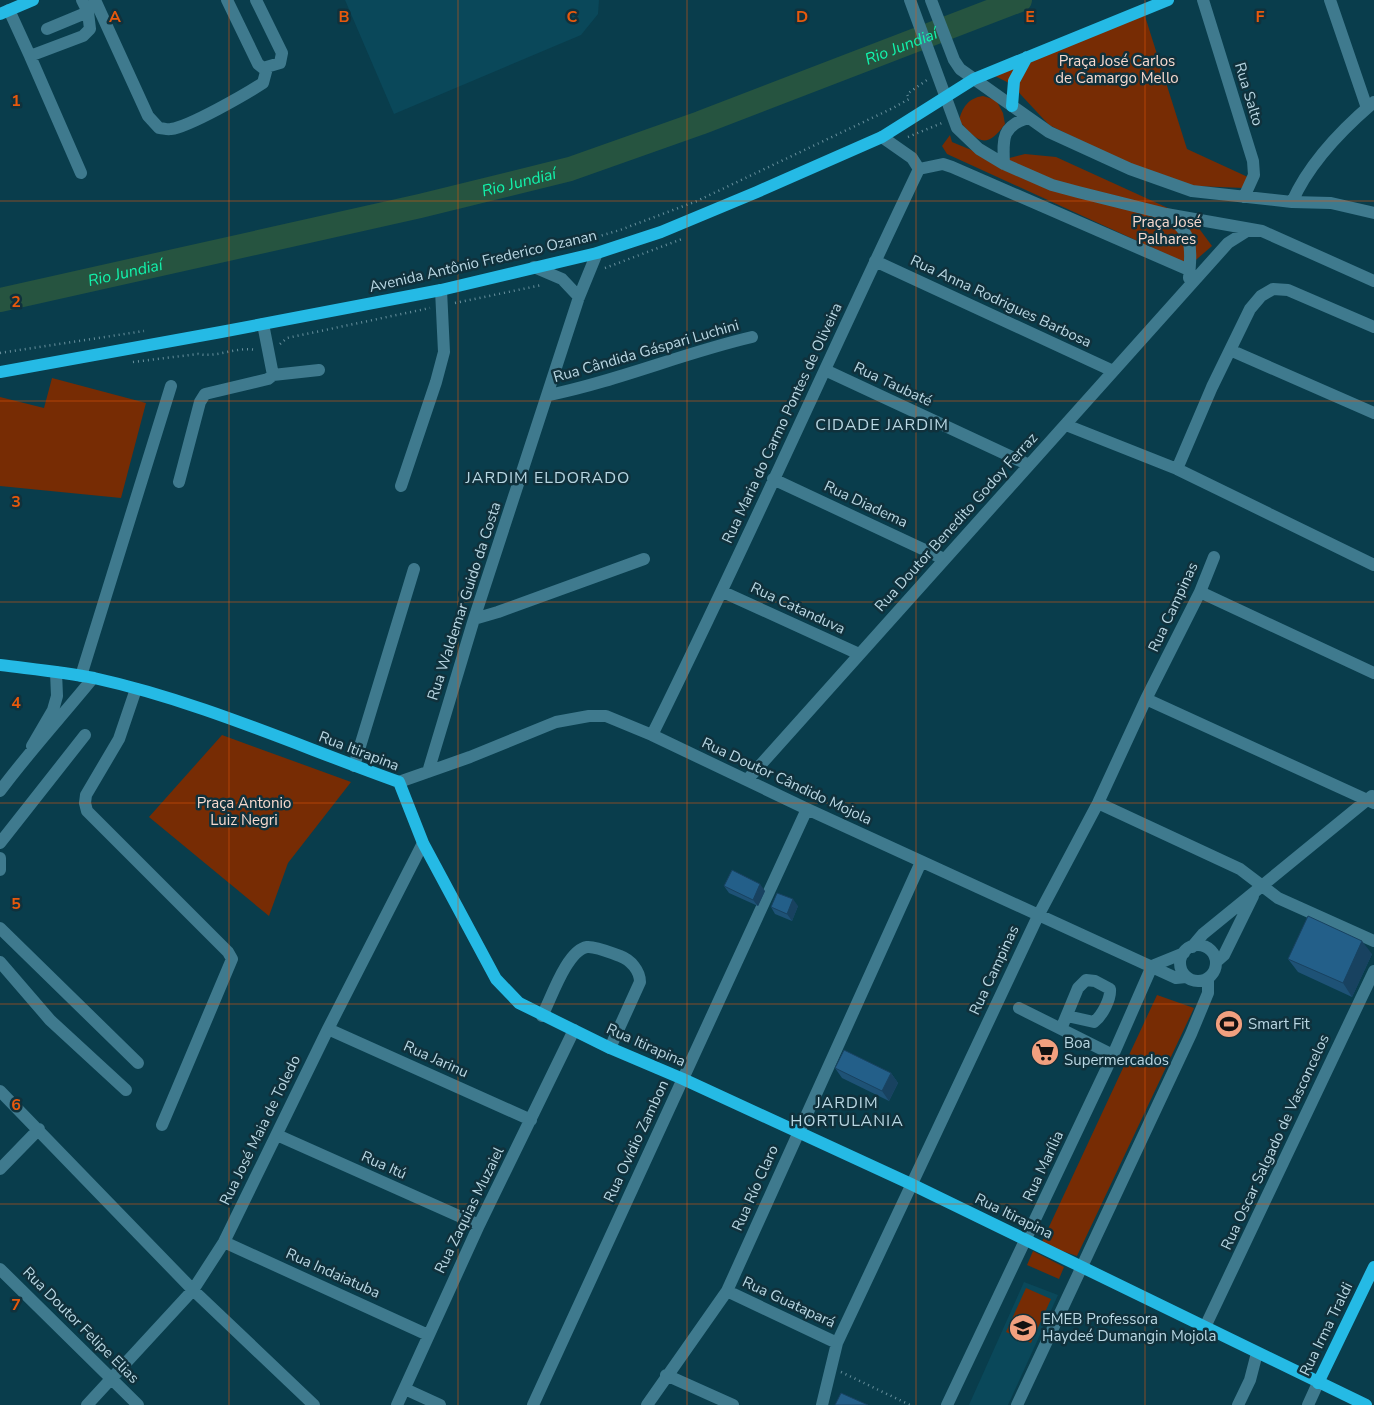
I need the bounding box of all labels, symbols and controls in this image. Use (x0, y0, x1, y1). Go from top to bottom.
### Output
text: A (109, 6, 121, 28)
text: B (338, 6, 350, 28)
text: C (567, 6, 578, 28)
text: D (796, 6, 808, 28)
text: E (1025, 6, 1035, 28)
text: F (1256, 6, 1265, 28)
water label: Rio Jundiaí (862, 22, 943, 71)
park label: Praça José Carlos de Camargo Mello (1055, 51, 1179, 88)
street label: Rua Salto (1230, 60, 1268, 128)
text: 1 (11, 90, 21, 112)
water label: Rio Jundiaí (479, 162, 561, 202)
park label: Praça José Palhares (1132, 212, 1202, 249)
street label: Avenida Antônio Frederico Ozanan (367, 225, 599, 297)
street label: Rua Anna Rodrigues Barbosa (907, 250, 1095, 352)
water label: Rio Jundiaí (86, 253, 167, 292)
text: 2 (11, 291, 21, 313)
street label: Rua Maria do Carmo Pontes de Oliveira (717, 299, 847, 547)
street label: Rua Cândida Gáspari Luchini (551, 315, 741, 387)
street label: Rua Taubaté (851, 357, 935, 411)
district label: CIDADE JARDIM (815, 414, 949, 436)
street label: Rua Doutor Benedito Godoy Ferraz (870, 428, 1042, 616)
district label: JARDIM ELDORADO (465, 467, 630, 489)
street label: Rua Diadema (821, 476, 911, 532)
text: 3 (11, 491, 21, 513)
street label: Rua Waldemar Guido da Costa (422, 499, 506, 703)
street label: Rua Campinas (1143, 559, 1203, 655)
street label: Rua Catanduva (747, 577, 849, 639)
text: 4 (11, 692, 21, 714)
street label: Rua Itirapina (316, 726, 402, 776)
street label: Rua Doutor Cândido Mojola (699, 733, 875, 829)
park label: Praça Antonio Luiz Negri (197, 793, 291, 830)
text: 5 (11, 893, 21, 915)
street label: Rua Campinas (964, 922, 1024, 1018)
sports icon: Smart Fit (1214, 1009, 1244, 1039)
place label: Smart Fit (1248, 1014, 1311, 1034)
street label: Rua Itirapina (603, 1019, 689, 1071)
street label: Rua Oscar Salgado de Vasconcelos (1216, 1031, 1334, 1253)
place label: Boa Supermercados (1064, 1033, 1169, 1070)
street label: Rua Jarinu (400, 1036, 472, 1082)
supermarket icon: Boa Supermercados (1030, 1037, 1060, 1067)
street label: Rua José Maia de Toledo (215, 1052, 305, 1208)
street label: Rua Ovídio Zambon (599, 1077, 673, 1205)
district label: JARDIM HORTULANIA (790, 1092, 904, 1132)
text: 6 (11, 1094, 21, 1116)
street label: Rua Marília (1018, 1127, 1068, 1205)
street label: Rua Río Claro (727, 1142, 783, 1234)
street label: Rua Zaquias Muzaiel (430, 1143, 509, 1277)
street label: Rua Itú (358, 1146, 410, 1184)
street label: Rua Itirapina (972, 1188, 1056, 1244)
street label: Rua Indaiatuba (283, 1243, 383, 1303)
street label: Rua Doutor Felipe Elias (18, 1262, 144, 1388)
street label: Rua Guatapará (739, 1272, 839, 1332)
street label: Rua Irma Traldi (1295, 1279, 1357, 1379)
text: 7 (11, 1294, 21, 1316)
place label: EMEB Professora Haydeé Dumangin Mojola (1042, 1309, 1216, 1346)
school or university icon: EMEB Professora Haydeé Dumangin Mojola (1008, 1313, 1038, 1343)

